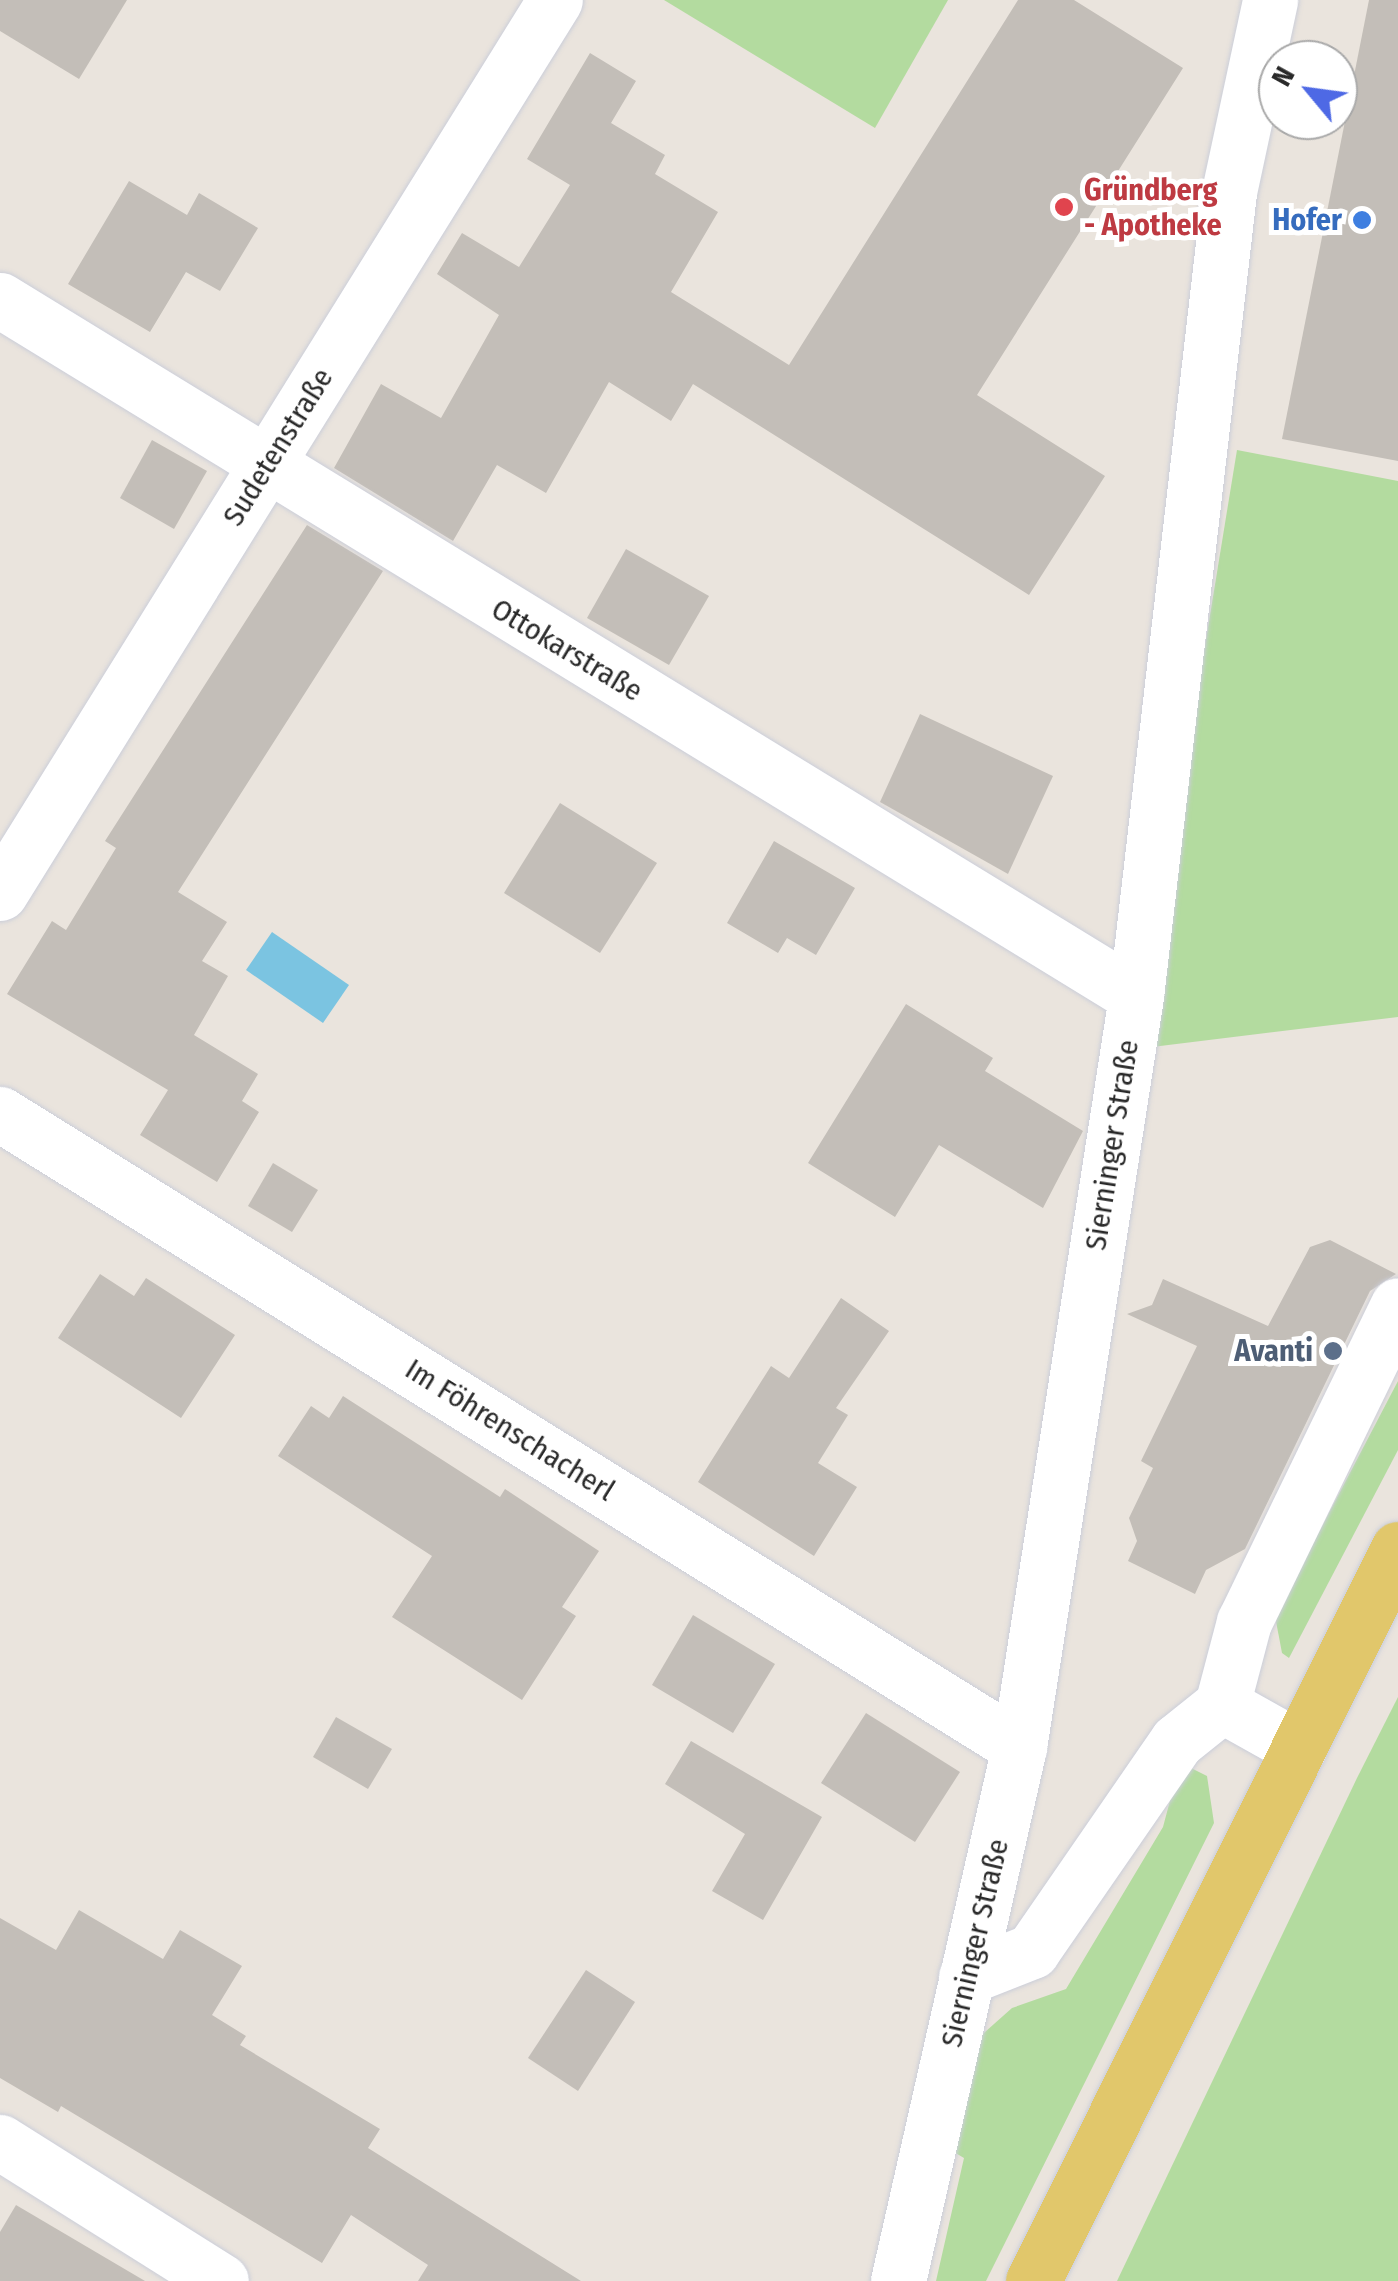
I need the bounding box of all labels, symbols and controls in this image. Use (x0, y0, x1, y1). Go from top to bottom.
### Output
north arrow (1258, 40, 1358, 140)
text: N (1265, 61, 1302, 92)
place label: Gründberg - Apotheke (1084, 172, 1222, 242)
marker: Gründberg - Apotheke (1053, 196, 1075, 218)
place label: Hofer (1272, 202, 1342, 238)
marker: Hofer (1351, 209, 1373, 231)
street label: Sudetenstraße (215, 361, 341, 533)
street label: Ottokarstraße (485, 591, 649, 709)
street label: Sierninger Straße (1078, 1037, 1146, 1253)
place label: Avanti (1234, 1333, 1313, 1369)
marker: Avanti (1322, 1340, 1344, 1362)
street label: Im Föhrenschacherl (399, 1351, 621, 1509)
street label: Sierninger Straße (934, 1835, 1016, 2051)

